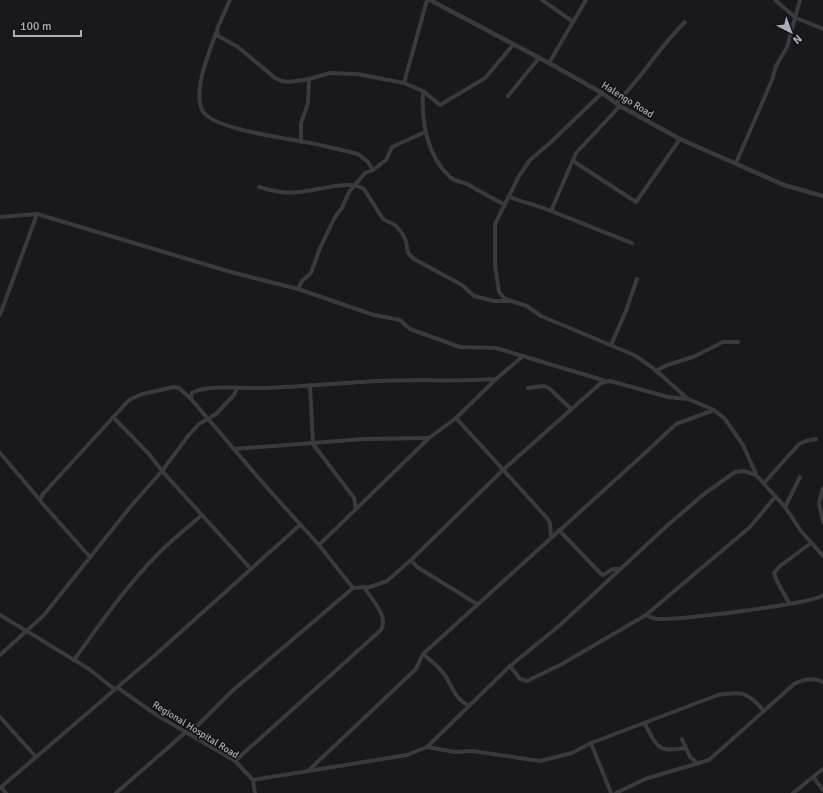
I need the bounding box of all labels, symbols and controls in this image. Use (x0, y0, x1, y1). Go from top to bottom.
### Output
scale bar (14, 12, 81, 38)
north arrow (771, 12, 811, 52)
text: 100 m (20, 19, 52, 34)
text: N (790, 32, 805, 46)
street label: Halengo Road (599, 79, 656, 121)
street label: Regional Hospital Road (150, 699, 241, 761)

